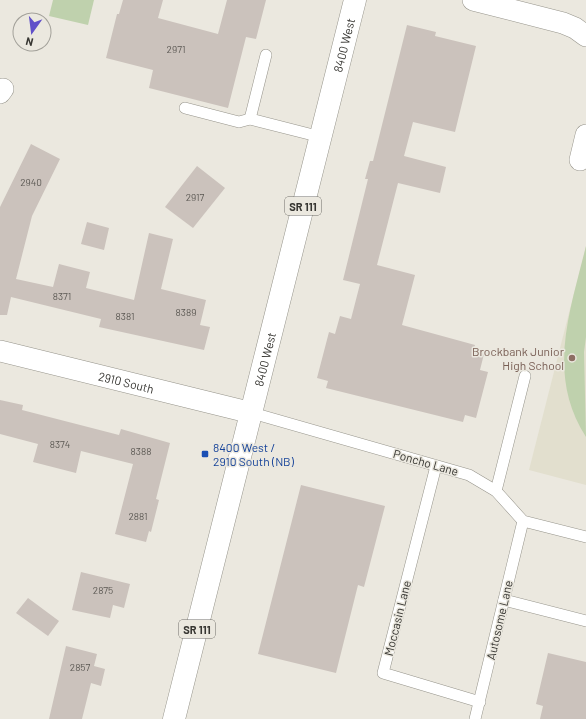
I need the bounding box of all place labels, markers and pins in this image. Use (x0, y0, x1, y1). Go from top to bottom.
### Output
place label: Brockbank Junior High School (472, 344, 565, 372)
marker: Brockbank Junior High School (567, 353, 577, 363)
place label: 8400 West / 2910 South (NB) (213, 440, 295, 468)
marker: 8400 West / 2910 South (NB) (200, 449, 210, 459)

